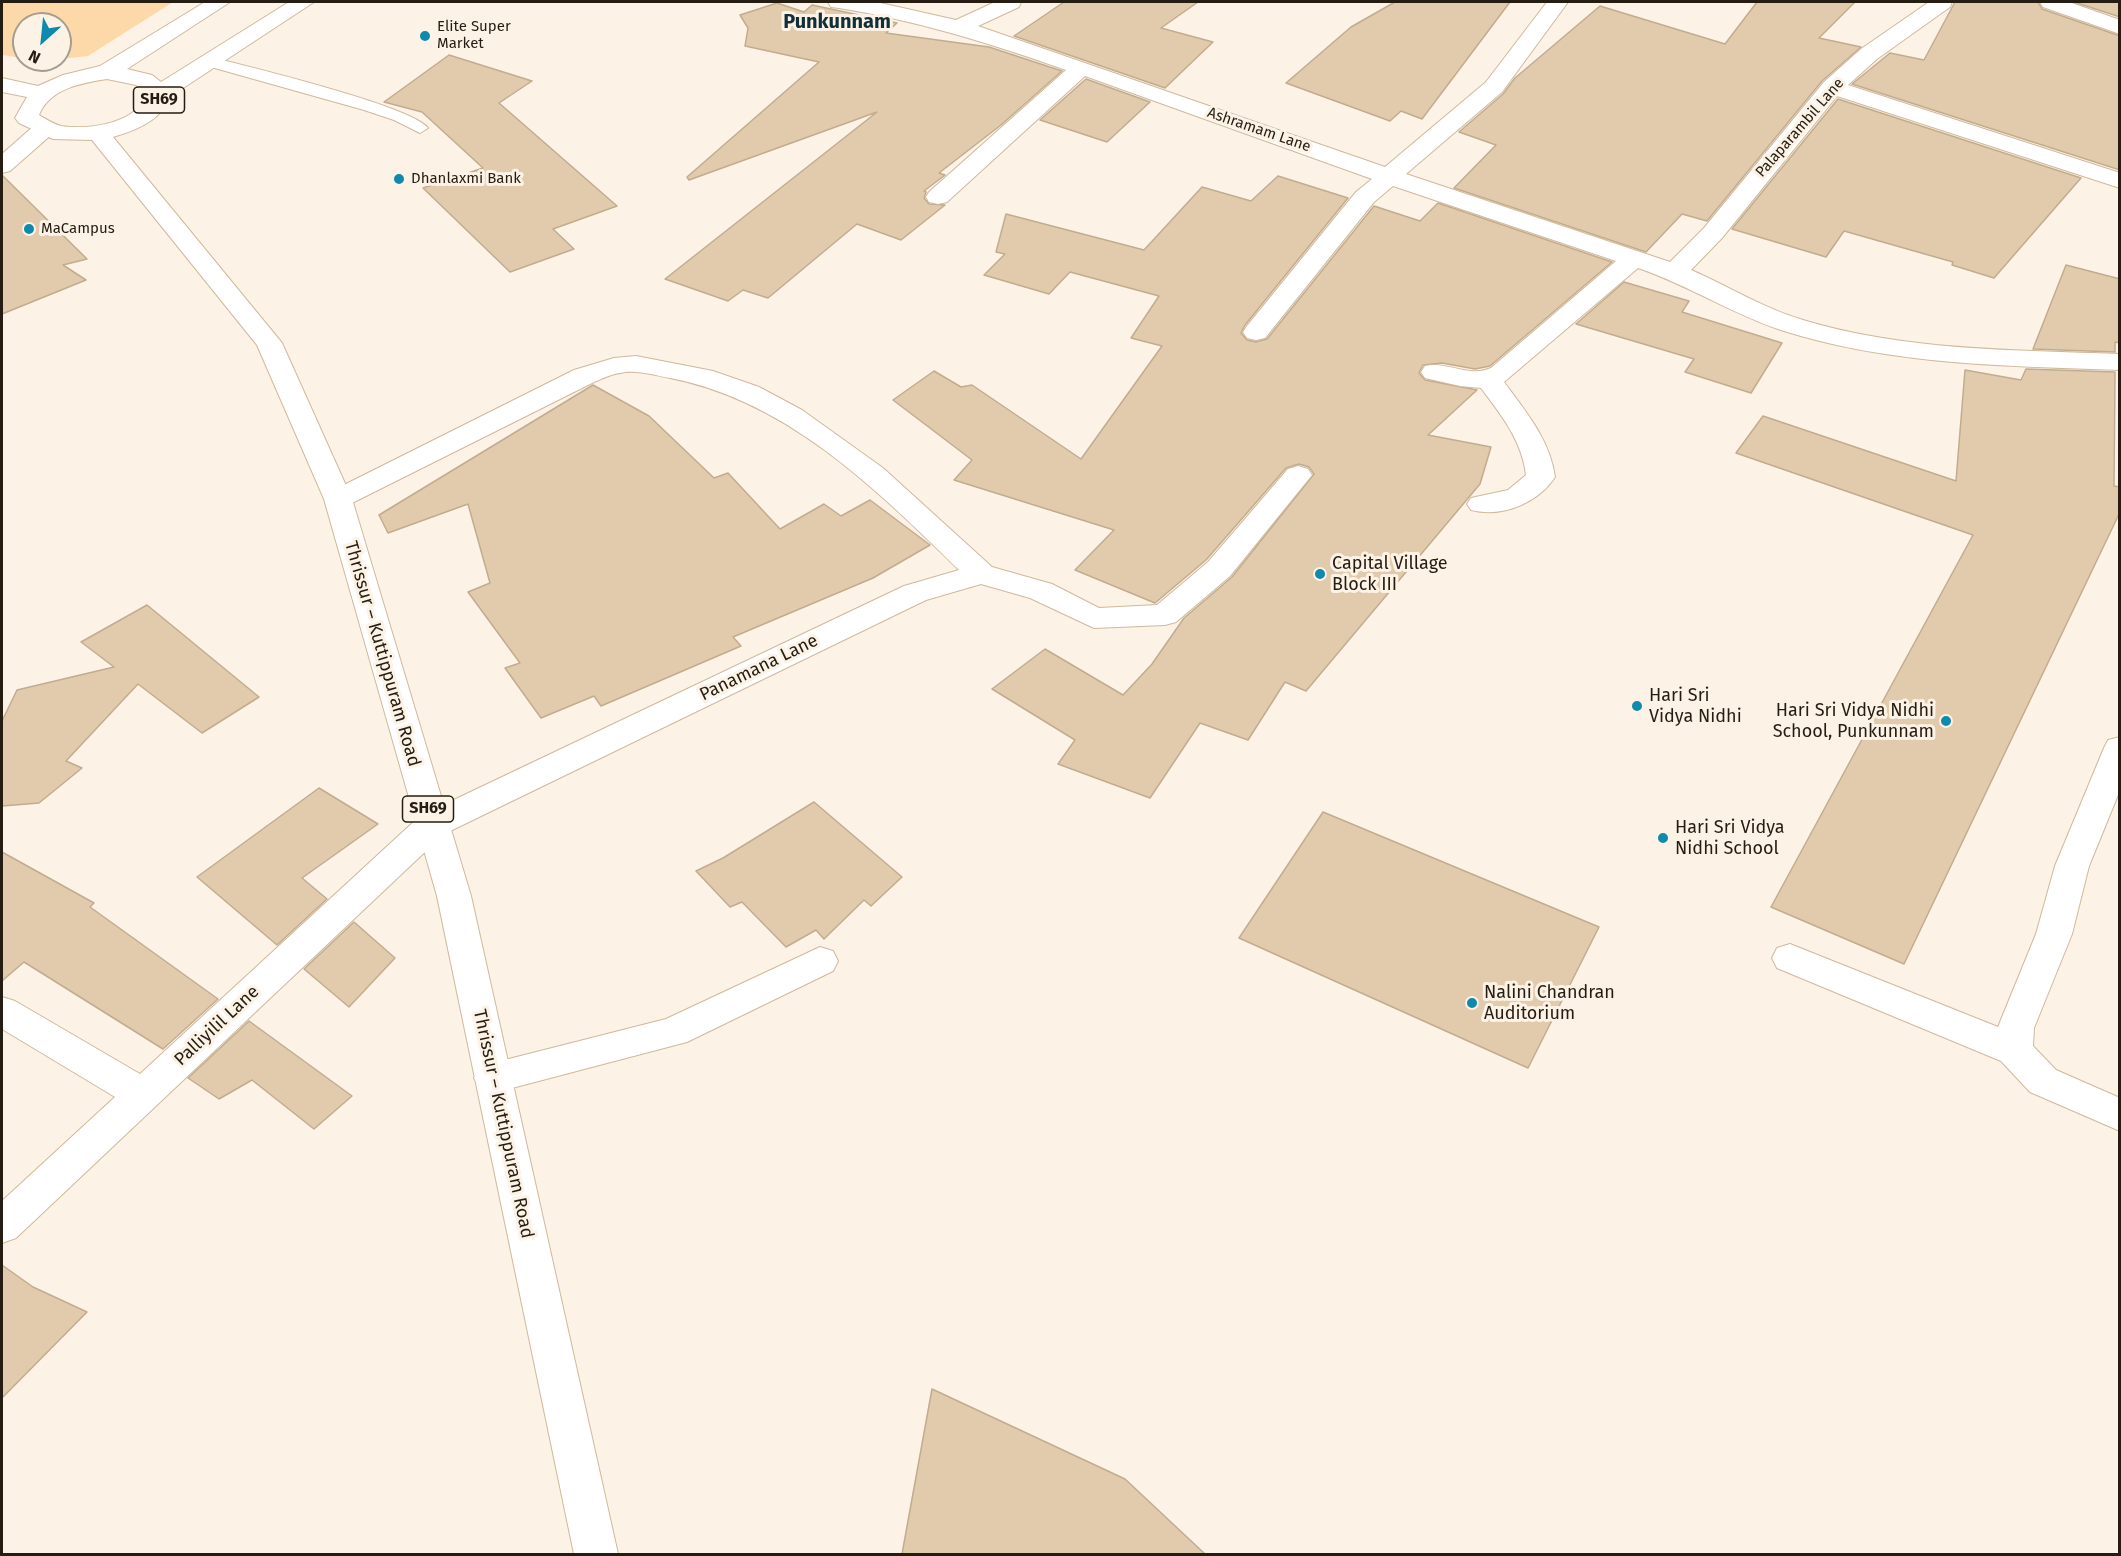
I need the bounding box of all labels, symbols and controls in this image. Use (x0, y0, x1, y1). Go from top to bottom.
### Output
district label: Punkunnam (783, 10, 891, 34)
north arrow (12, 12, 72, 72)
place label: Elite Super Market (437, 18, 511, 53)
marker: Elite Super Market (418, 29, 432, 43)
text: N (25, 46, 44, 68)
street label: Palaparambil Lane (1752, 75, 1848, 181)
road number: SH69 (134, 87, 184, 113)
street label: Ashramam Lane (1205, 104, 1313, 156)
place label: Dhanlaxmi Bank (411, 170, 521, 188)
marker: Dhanlaxmi Bank (392, 172, 406, 186)
place label: MaCampus (41, 220, 115, 238)
marker: MaCampus (22, 222, 36, 236)
street label: Thrissur – Kuttippuram Road (339, 539, 425, 769)
place label: Capital Village Block III (1332, 553, 1448, 596)
marker: Capital Village Block III (1313, 567, 1327, 581)
street label: Panamana Lane (696, 630, 822, 706)
place label: Hari Sri Vidya Nidhi (1649, 685, 1742, 728)
marker: Hari Sri Vidya Nidhi (1630, 699, 1644, 713)
place label: Hari Sri Vidya Nidhi School, Punkunnam (1773, 700, 1934, 742)
marker: Hari Sri Vidya Nidhi School, Punkunnam (1939, 714, 1953, 728)
road number: SH69 (402, 796, 454, 822)
place label: Hari Sri Vidya Nidhi School (1675, 817, 1785, 860)
marker: Hari Sri Vidya Nidhi School (1656, 831, 1670, 845)
street label: Palliyilil Lane (170, 981, 264, 1071)
place label: Nalini Chandran Auditorium (1484, 982, 1615, 1024)
marker: Nalini Chandran Auditorium (1465, 996, 1479, 1010)
street label: Thrissur – Kuttippuram Road (468, 1008, 538, 1240)

